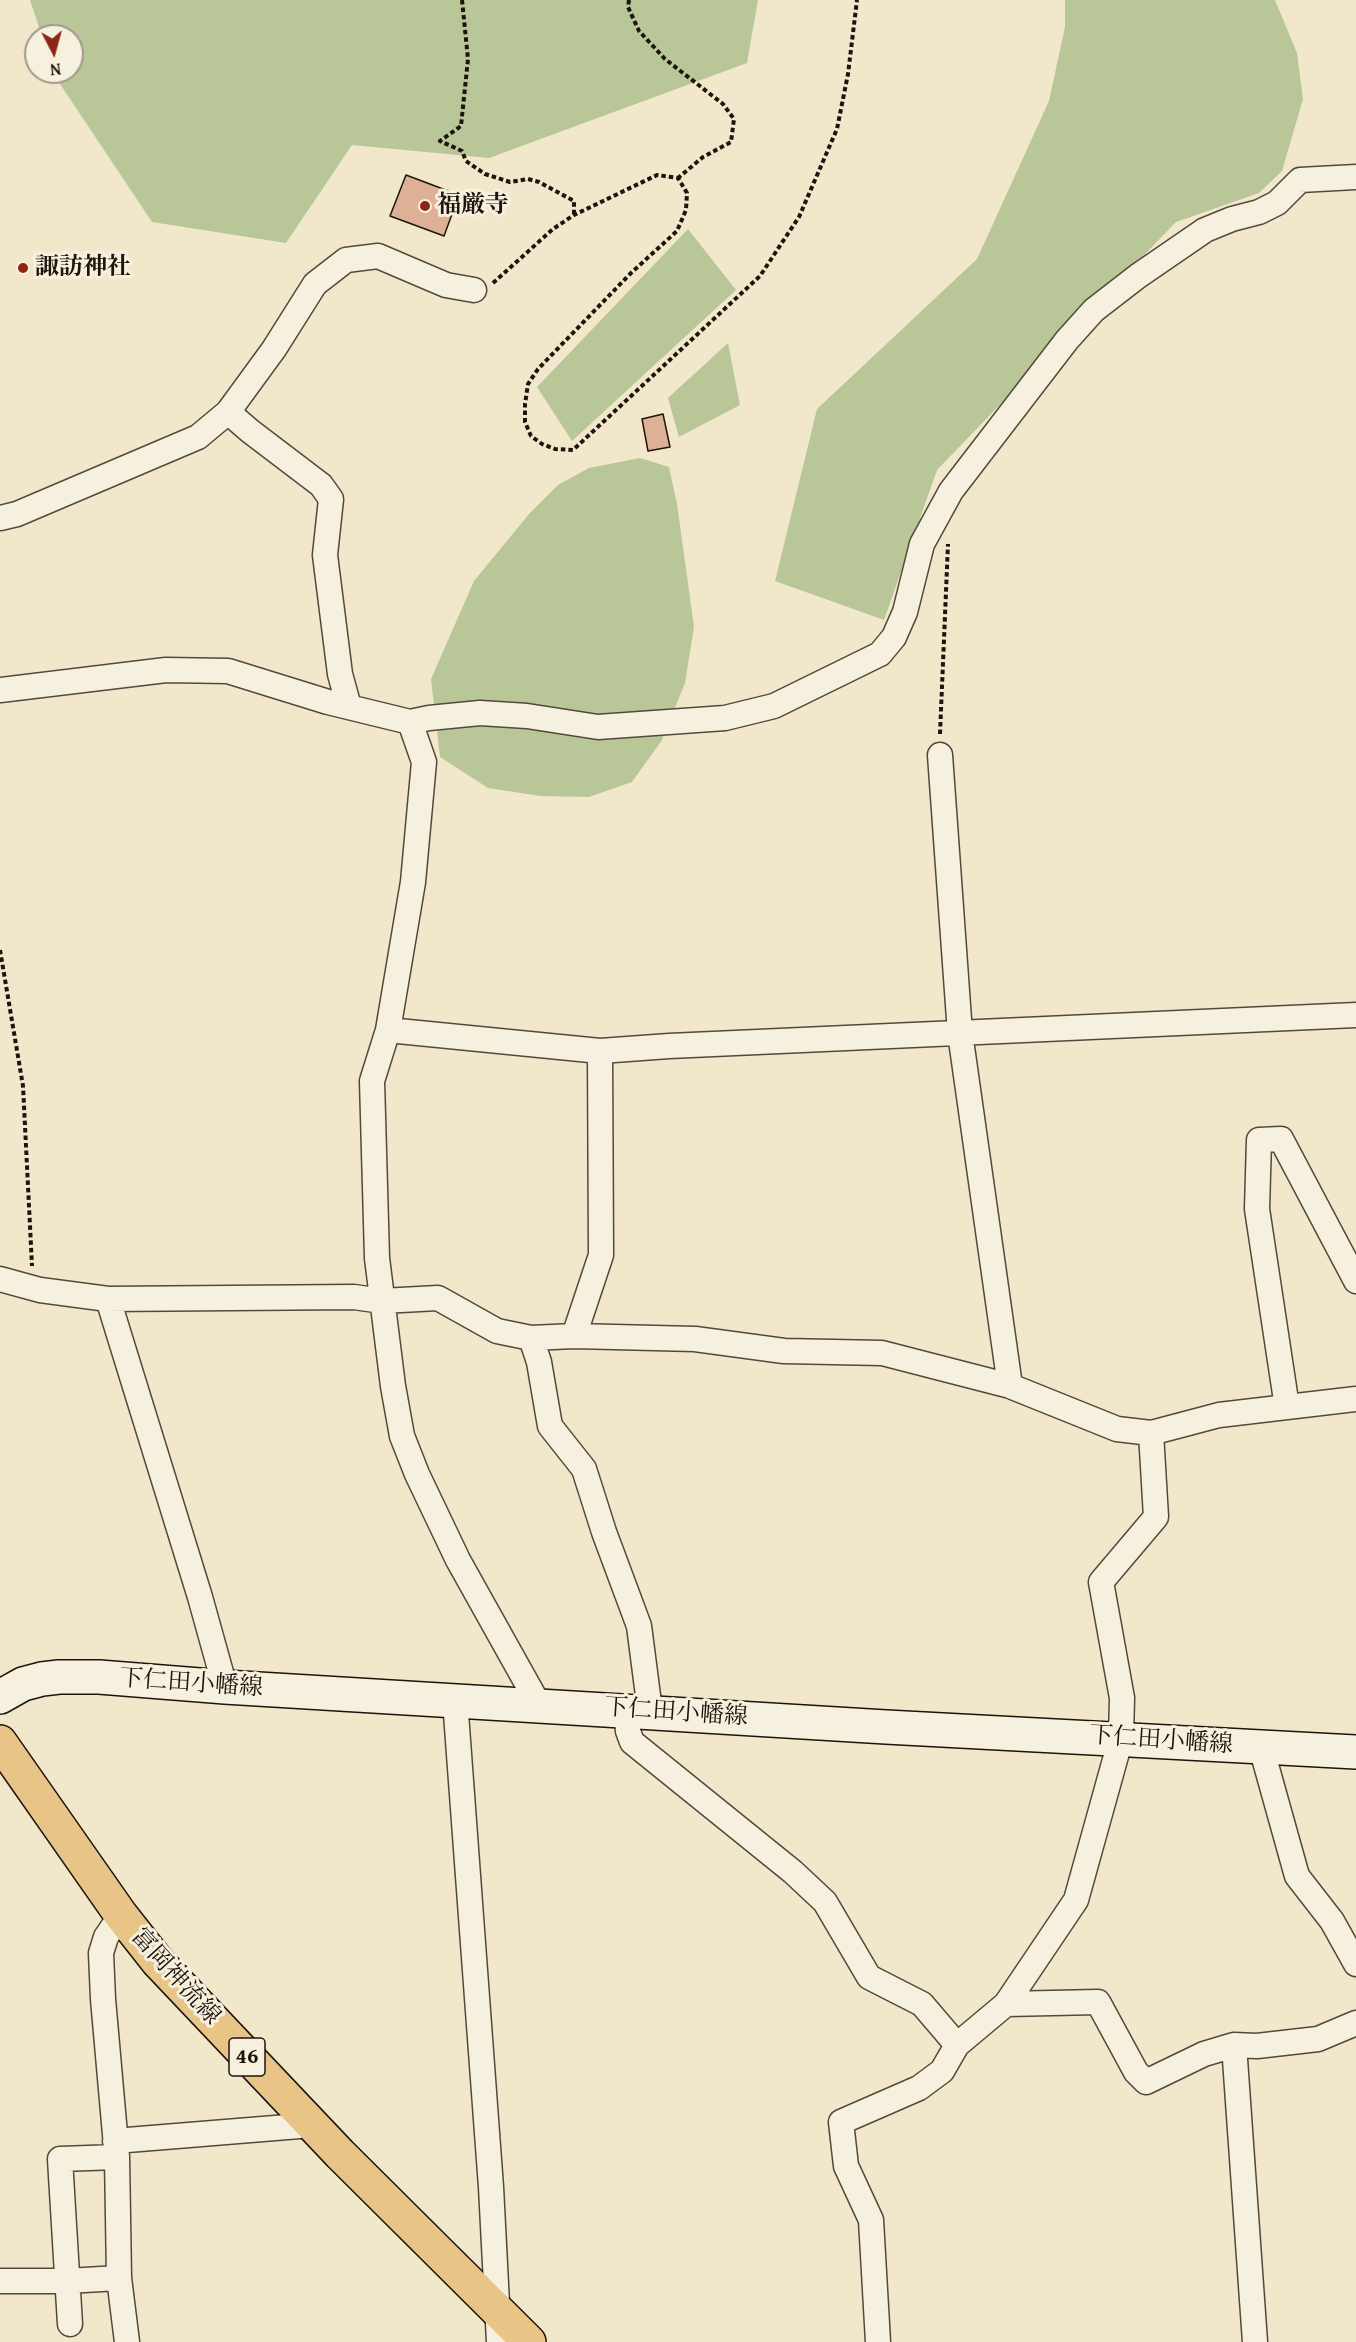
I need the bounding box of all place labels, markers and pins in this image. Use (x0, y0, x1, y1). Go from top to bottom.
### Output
place label: 福厳寺 (437, 192, 509, 220)
marker: 福厳寺 (418, 199, 432, 213)
place label: 諏訪神社 (35, 254, 131, 282)
marker: 諏訪神社 (16, 261, 30, 275)

